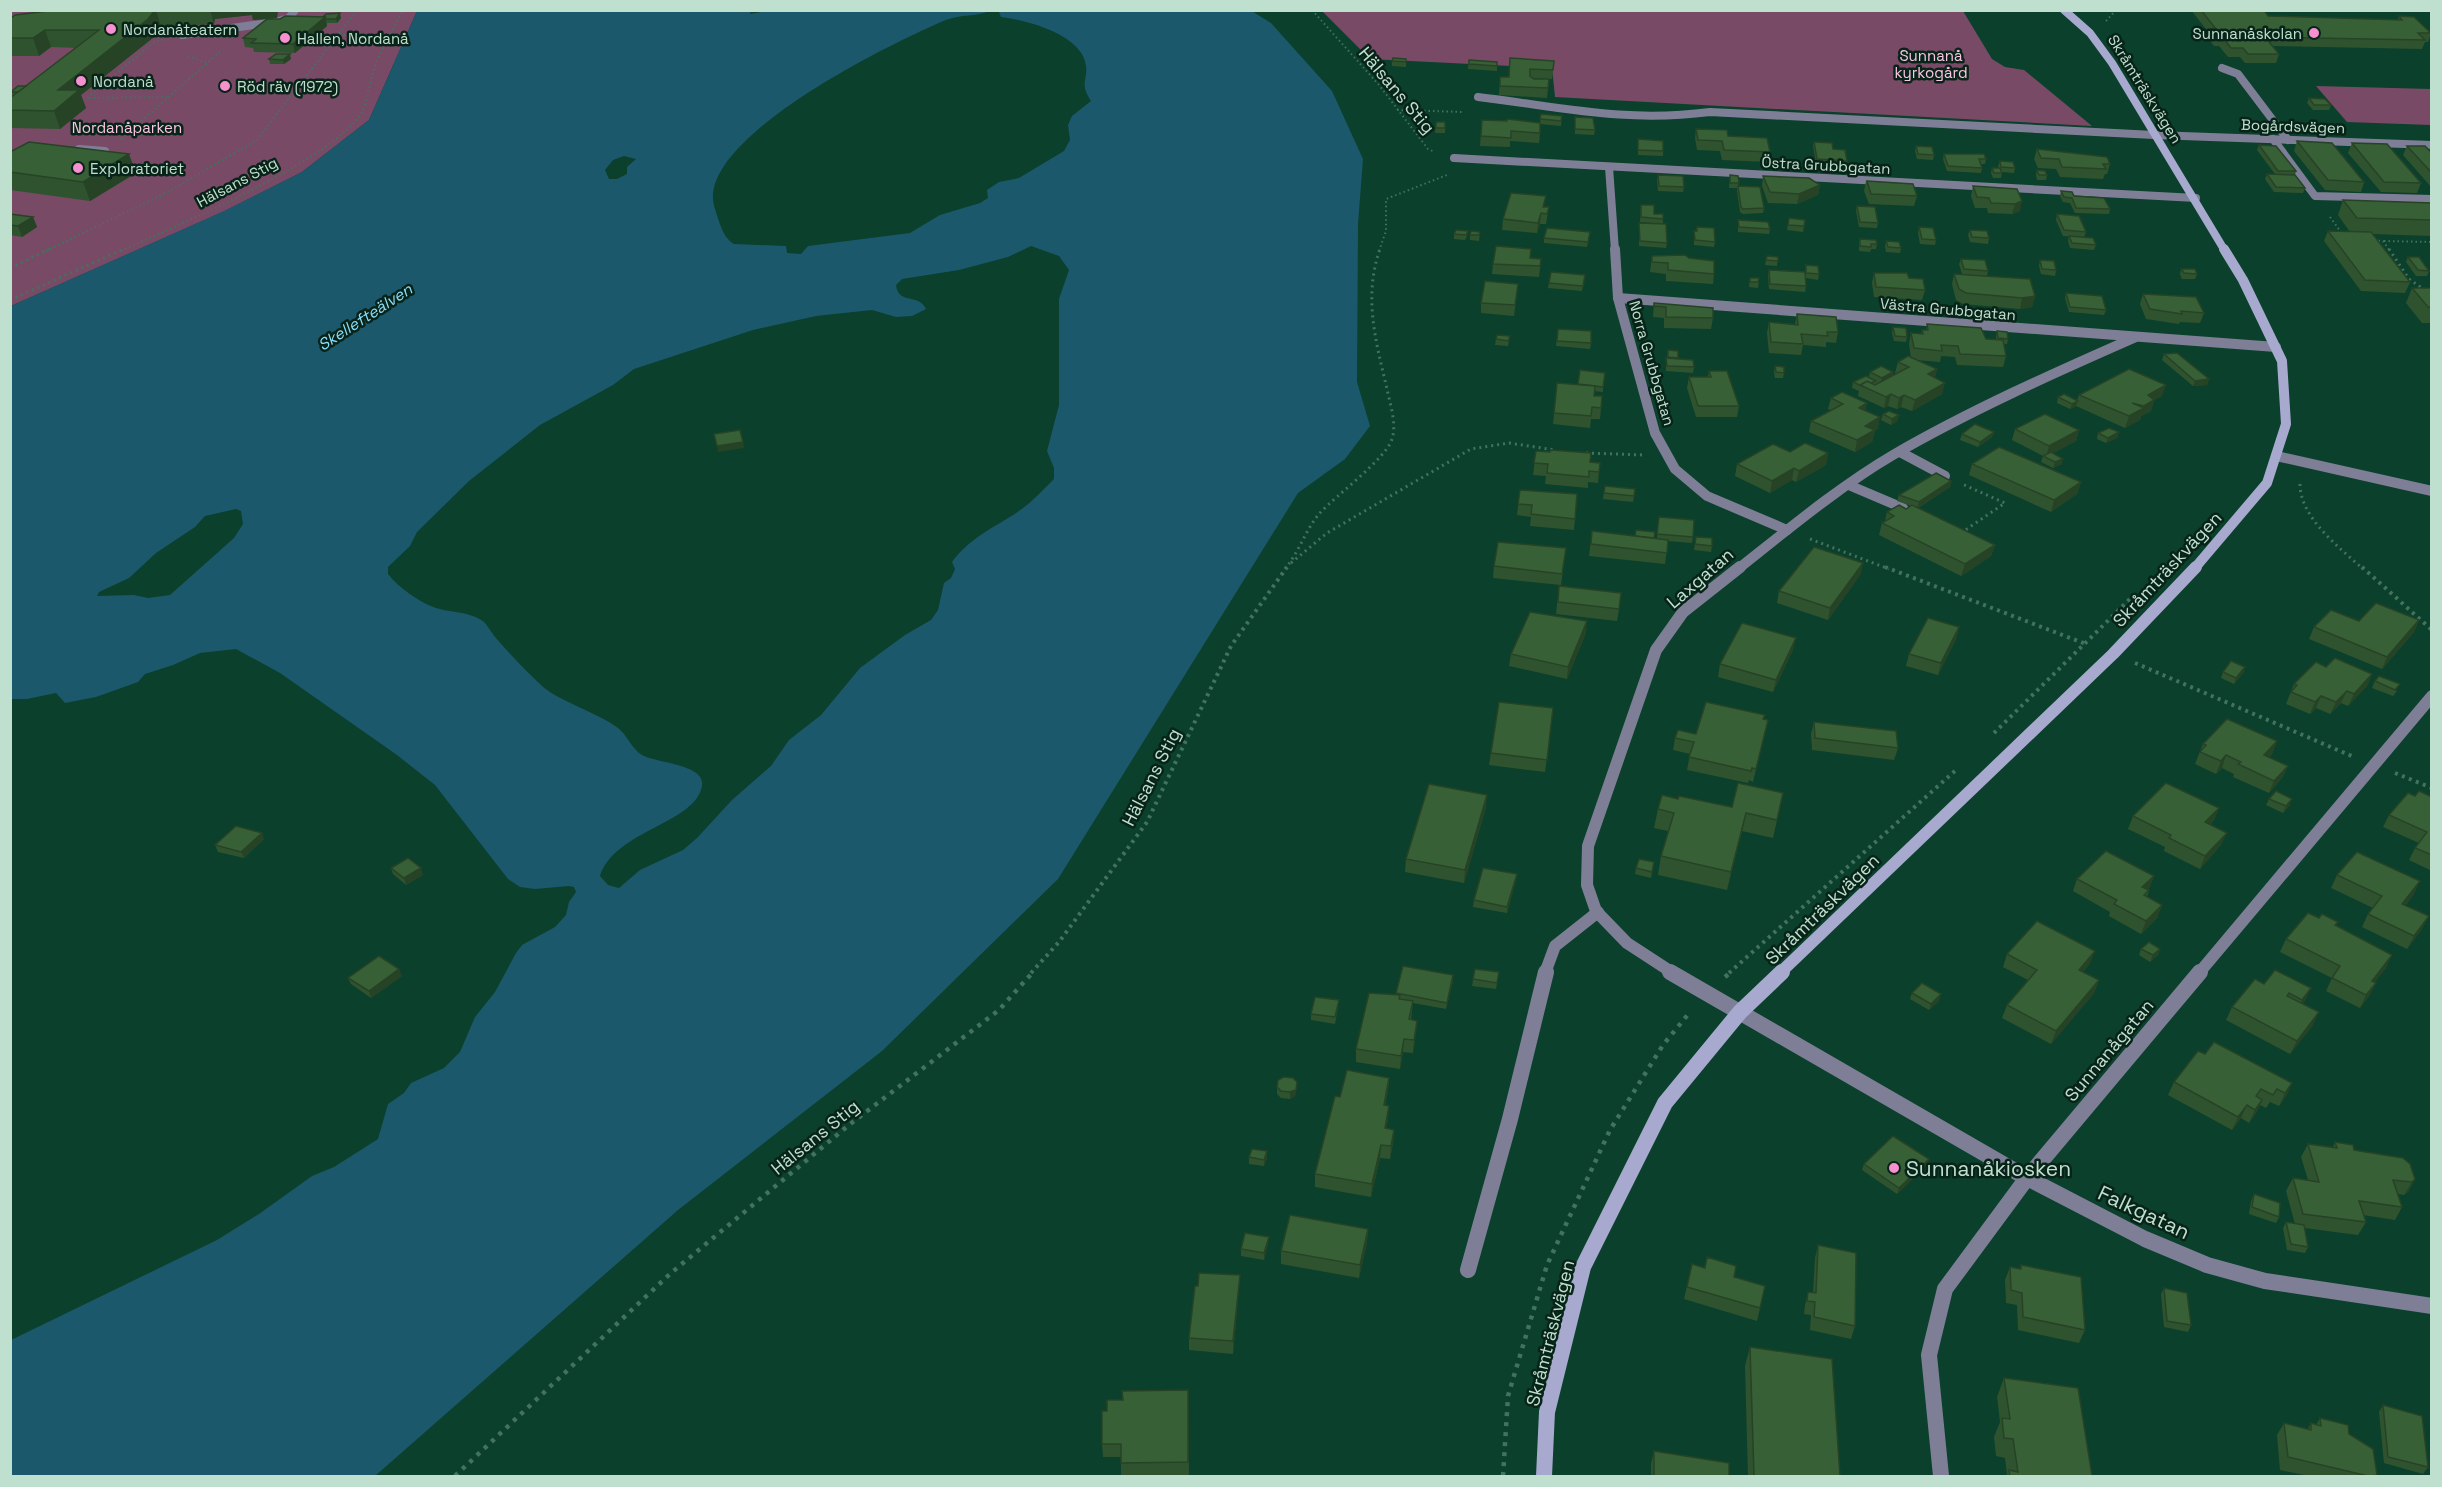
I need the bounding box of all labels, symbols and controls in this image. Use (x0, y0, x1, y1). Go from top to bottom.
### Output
place label: Nordanåteatern (123, 20, 237, 39)
marker: Nordanåteatern (104, 22, 118, 36)
place label: Sunnanåskolan (2193, 24, 2302, 43)
marker: Sunnanåskolan (2307, 26, 2321, 40)
place label: Hallen, Nordanå (297, 29, 409, 48)
marker: Hallen, Nordanå (278, 31, 292, 45)
street label: Skråmträskvägen (2104, 31, 2186, 147)
street label: Hälsans Stig (1354, 42, 1440, 138)
park label: Sunnanå kyrkogård (1894, 46, 1968, 82)
place label: Nordanå (93, 72, 154, 91)
marker: Nordanå (74, 74, 88, 88)
place label: Röd räv (1972) (237, 77, 338, 97)
marker: Röd räv (1972) (218, 79, 232, 93)
street label: Bogårdsvägen (2241, 115, 2345, 137)
park label: Nordanåparken (72, 118, 182, 137)
street label: Östra Grubbgatan (1761, 152, 1891, 178)
street label: Hälsans Stig (193, 153, 281, 211)
place label: Exploratoriet (90, 159, 184, 178)
marker: Exploratoriet (71, 161, 85, 175)
water label: Skellefteälven (314, 278, 417, 355)
street label: Västra Grubbgatan (1879, 294, 2017, 324)
street label: Norra Grubbgatan (1625, 298, 1679, 428)
street label: Skråmträskvägen (2108, 506, 2226, 632)
street label: Laxgatan (1662, 543, 1738, 613)
street label: Hälsans Stig (1117, 724, 1185, 830)
street label: Skråmträskvägen (1760, 849, 1884, 969)
street label: Sunnanågatan (2060, 994, 2158, 1106)
street label: Hälsans Stig (766, 1094, 864, 1180)
place label: Sunnanåkiosken (1906, 1155, 2071, 1182)
marker: Sunnanåkiosken (1887, 1161, 1901, 1175)
street label: Falkgatan (2094, 1179, 2194, 1245)
street label: Skråmträskvägen (1521, 1258, 1579, 1408)

